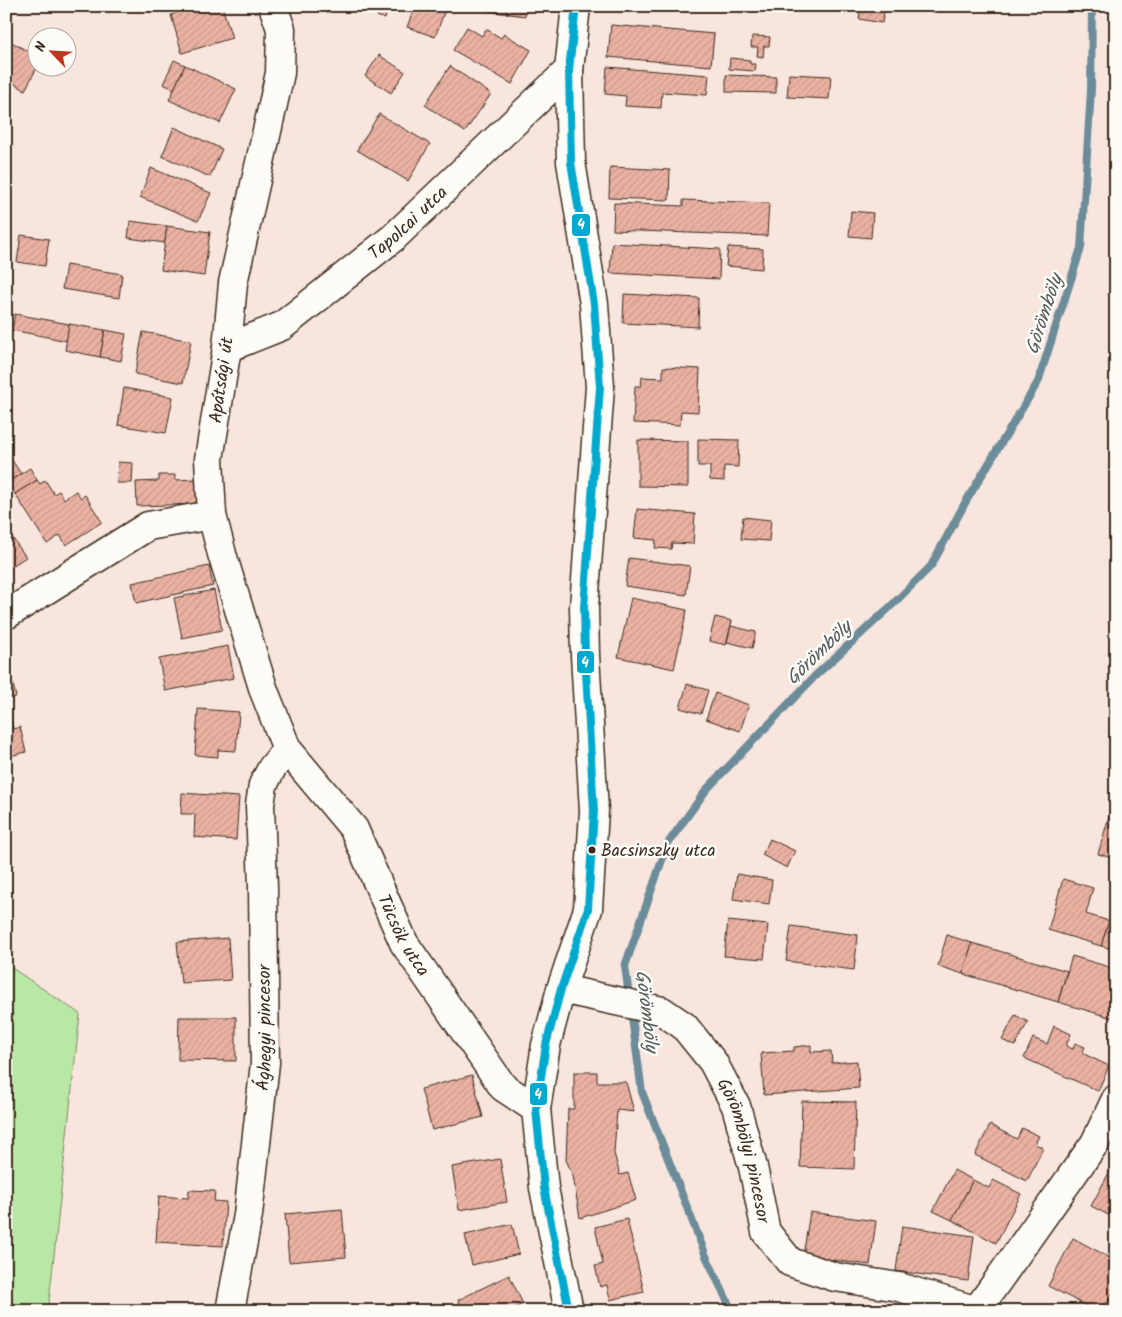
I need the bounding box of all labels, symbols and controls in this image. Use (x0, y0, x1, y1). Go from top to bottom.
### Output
north arrow (28, 28, 78, 78)
text: N (29, 38, 53, 56)
street label: Tapolcai utca (362, 180, 455, 268)
line badge: 4 (571, 213, 591, 237)
text: 4 (577, 214, 585, 236)
water label: Görömböly (1018, 268, 1073, 358)
street label: Apátsági út (202, 334, 243, 425)
water label: Görömböly (779, 612, 862, 693)
line badge: 4 (576, 650, 595, 674)
text: 4 (581, 652, 589, 674)
place label: Bacsinszky utca (601, 838, 716, 865)
marker: Bacsinszky utca (587, 845, 597, 855)
street label: Tücsök utca (368, 890, 436, 983)
street label: Ághegyi pincesor (249, 963, 281, 1092)
water label: Görömböly (626, 969, 666, 1057)
street label: Görömbölyi pincesor (708, 1074, 777, 1227)
line badge: 4 (529, 1082, 548, 1106)
text: 4 (534, 1084, 542, 1106)

